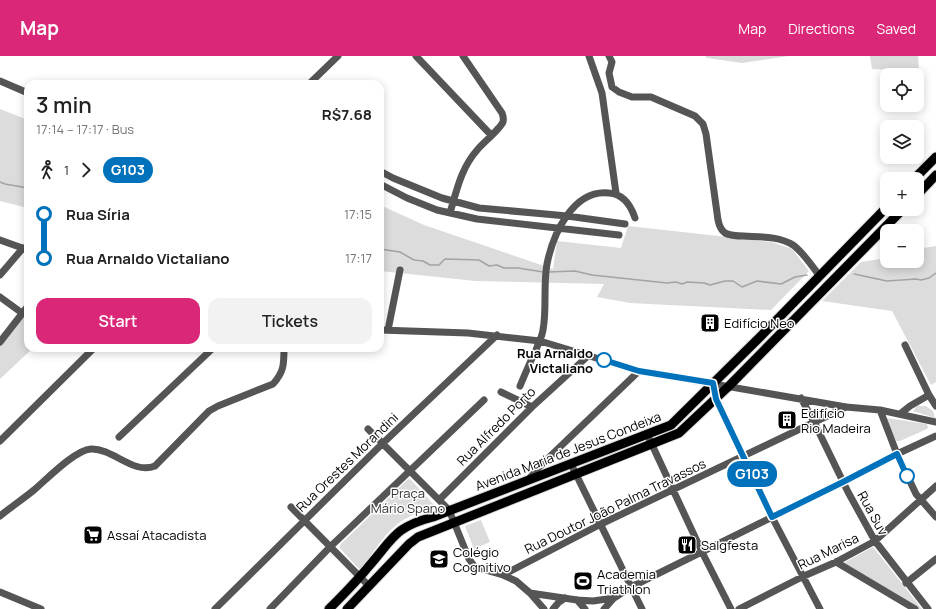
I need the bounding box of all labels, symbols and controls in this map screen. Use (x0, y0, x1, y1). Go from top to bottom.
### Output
text: Map (20, 15, 59, 41)
text: Map (738, 19, 766, 38)
text: Directions (788, 19, 855, 38)
text: Saved (877, 19, 916, 38)
map controls (880, 68, 924, 268)
button: locate (880, 68, 924, 112)
text: 3 min (36, 90, 92, 120)
text: R$7.68 (322, 104, 372, 125)
text: 17:14 – 17:17 · Bus (36, 120, 134, 138)
button: layers (880, 120, 924, 164)
icon: walk (36, 159, 58, 181)
icon: forward (75, 159, 97, 181)
text: G103 (111, 160, 145, 179)
text: 1 (64, 161, 69, 179)
button: + (880, 172, 924, 216)
text: Rua Síria (66, 204, 130, 225)
text: 17:15 (344, 205, 372, 223)
button: − (880, 224, 924, 268)
text: Rua Arnaldo Victaliano (66, 248, 230, 269)
text: 17:17 (345, 249, 372, 267)
button: Start (36, 298, 200, 344)
button: Tickets (208, 298, 372, 344)
building icon: Edifício Neo (699, 312, 721, 334)
place label: Edifício Neo (724, 314, 795, 332)
place label: Rua Arnaldo Victaliano (517, 344, 593, 377)
marker: Rua Arnaldo Victaliano (596, 352, 612, 368)
street label: Rua Alfredo Porto (453, 382, 540, 469)
place label: Edifício Rio Madeira (801, 404, 871, 437)
street label: Avenida Maria de Jesus Condeixa (472, 407, 664, 495)
street label: Rua Orestes Morandini (292, 408, 402, 516)
building icon: Edifício Rio Madeira (776, 409, 798, 431)
street label: Rua Doutor João Palma Travassos (521, 454, 709, 558)
line badge: G103 (724, 461, 780, 487)
text: G103 (735, 464, 769, 483)
unlabelled marker (899, 468, 915, 484)
park label: Praça Mário Spano (371, 484, 446, 517)
street label: Rua Suv (853, 488, 893, 539)
supermarket icon: Assaí Atacadista (82, 524, 104, 546)
place label: Assaí Atacadista (107, 526, 207, 544)
street label: Rua Marisa (795, 529, 861, 573)
restaurant icon: Salgfesta (676, 534, 698, 556)
place label: Salgfesta (701, 536, 758, 554)
place label: Colégio Cognitivo (453, 543, 511, 576)
school or university icon: Colégio Cognitivo (428, 548, 450, 570)
place label: Academia Triathlon (597, 565, 656, 598)
sports icon: Academia Triathlon (572, 570, 594, 592)

